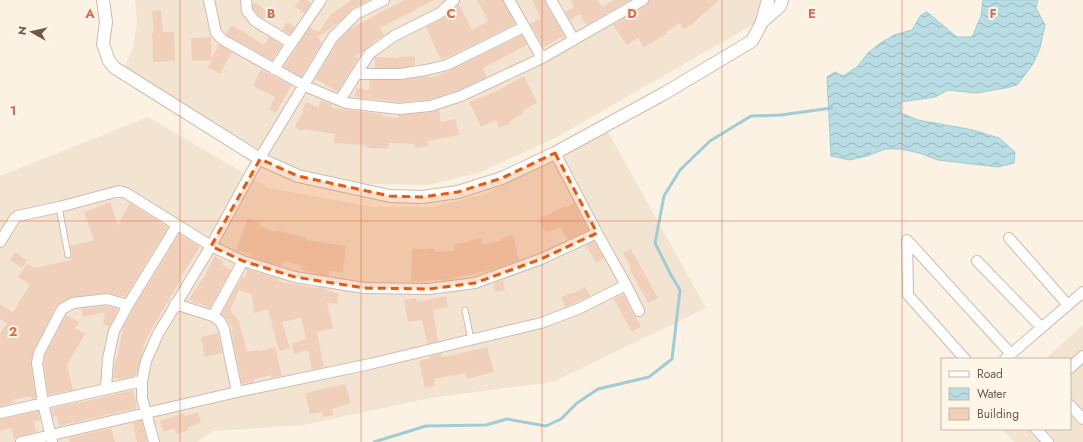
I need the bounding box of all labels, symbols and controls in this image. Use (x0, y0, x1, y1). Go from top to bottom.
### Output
text: A (84, 4, 95, 23)
text: B (267, 4, 276, 23)
text: C (446, 4, 456, 23)
text: D (627, 4, 637, 23)
text: E (808, 4, 816, 23)
text: F (989, 4, 997, 23)
north arrow (12, 12, 52, 52)
text: N (14, 25, 31, 36)
text: 1 (10, 101, 16, 120)
text: 2 (9, 322, 17, 341)
legend (941, 358, 1071, 430)
text: Road (977, 365, 1003, 383)
text: Water (977, 385, 1008, 403)
text: Building (977, 405, 1019, 423)

